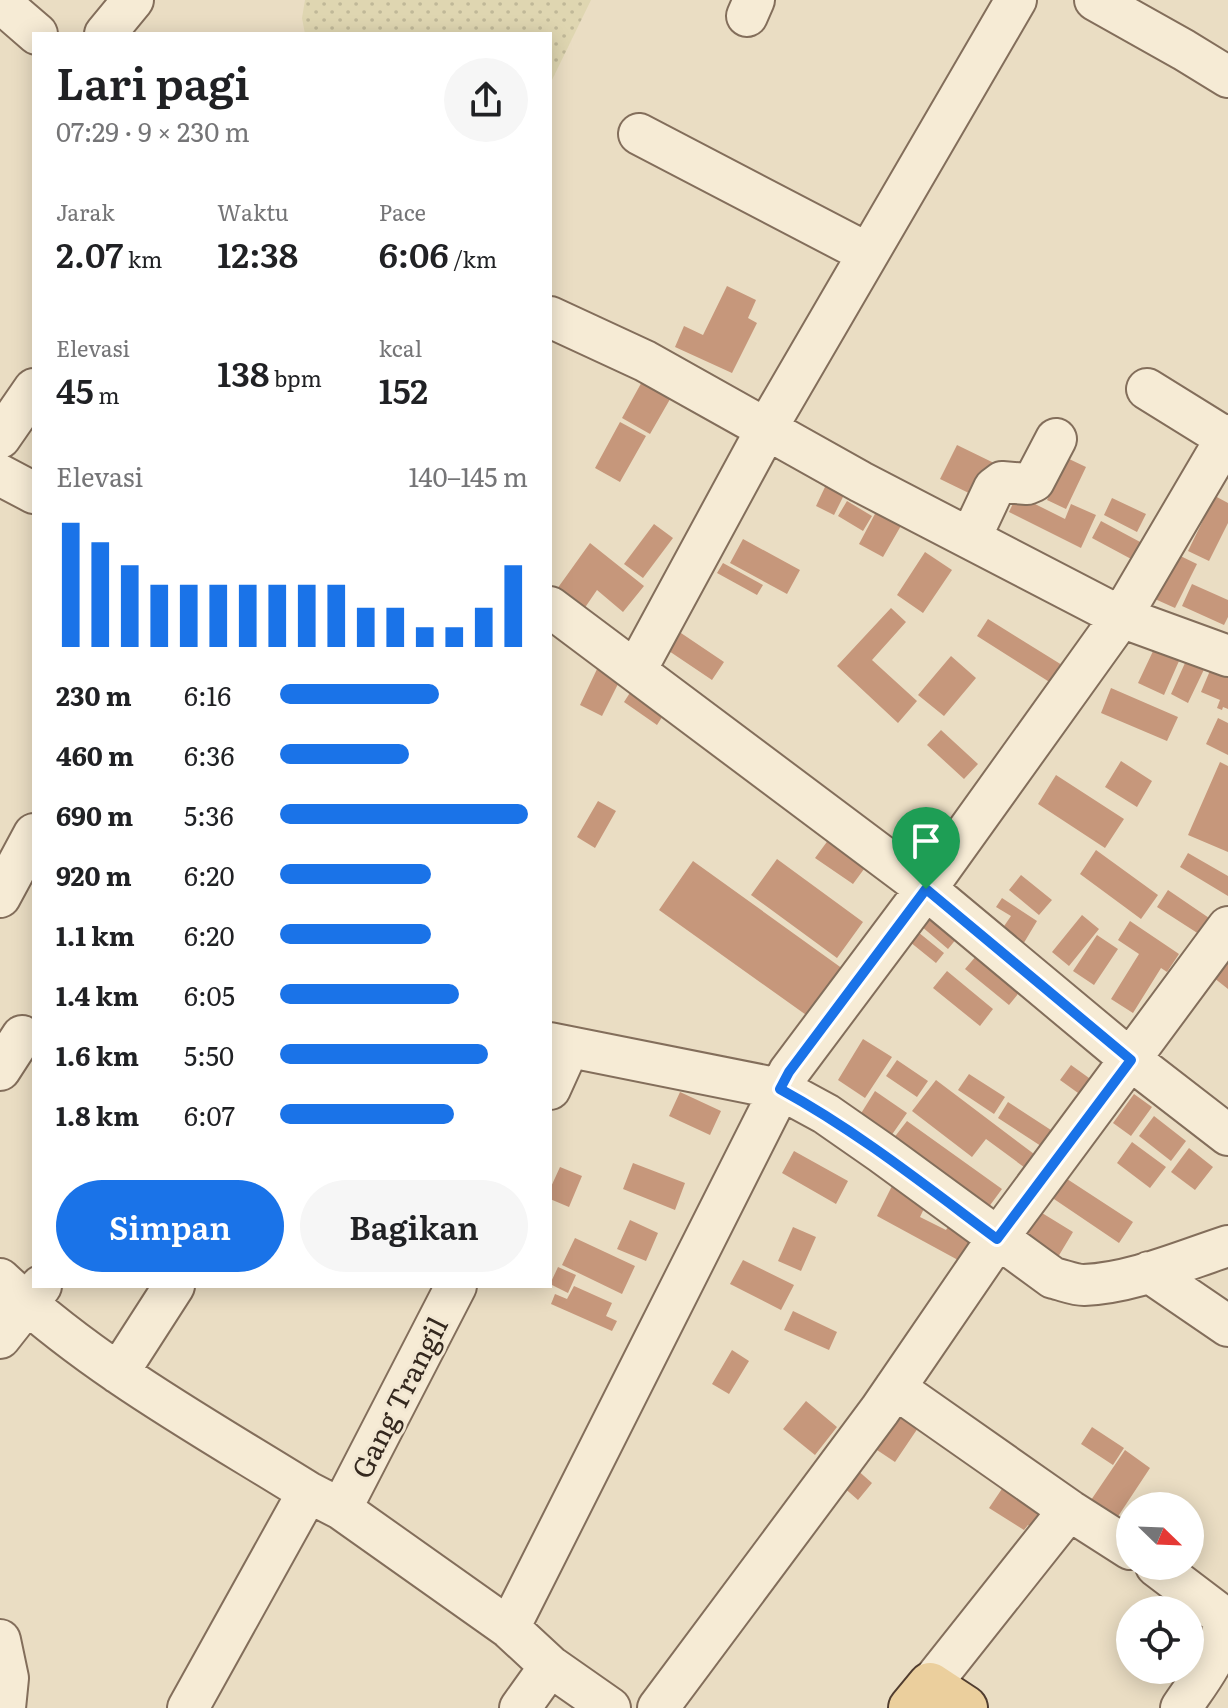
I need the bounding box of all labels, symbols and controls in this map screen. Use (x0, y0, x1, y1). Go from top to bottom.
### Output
text: Lari pagi (56, 48, 250, 114)
button: share (444, 58, 528, 142)
text: 07:29 · 9 × 230 m (56, 111, 250, 150)
text: Jarak (56, 195, 115, 228)
text: Waktu (217, 195, 289, 228)
text: Pace (379, 195, 426, 228)
text: 2.07 (56, 228, 123, 278)
text: 12:38 (217, 228, 298, 278)
text: 6:06 (379, 228, 449, 278)
text: km (123, 242, 162, 275)
text: /km (449, 242, 497, 275)
text: Elevasi (56, 331, 130, 364)
text: kcal (379, 331, 422, 364)
text: 138 (217, 347, 270, 397)
text: bpm (270, 361, 322, 394)
text: 45 (56, 364, 94, 414)
text: 152 (379, 364, 428, 414)
text: m (94, 378, 120, 411)
text: Elevasi (56, 456, 143, 495)
text: 140–145 m (409, 456, 528, 495)
text: 230 m (56, 675, 132, 714)
text: 6:16 (184, 675, 231, 714)
text: 460 m (56, 735, 134, 774)
text: 6:36 (184, 735, 234, 774)
text: 690 m (56, 795, 133, 834)
text: 5:36 (184, 795, 234, 834)
pin (892, 807, 960, 889)
icon: arrive (904, 819, 948, 863)
text: 920 m (56, 855, 132, 894)
text: 6:20 (184, 855, 235, 894)
text: 1.1 km (56, 915, 135, 954)
text: 6:20 (184, 915, 235, 954)
text: 1.4 km (56, 975, 139, 1014)
text: 6:05 (184, 975, 235, 1014)
text: 1.6 km (56, 1035, 139, 1074)
text: 5:50 (184, 1035, 234, 1074)
text: 1.8 km (56, 1095, 139, 1134)
text: 6:07 (184, 1095, 235, 1134)
button: Simpan (56, 1180, 284, 1272)
button: Bagikan (300, 1180, 528, 1272)
street label: Gang Trangil (339, 1309, 457, 1485)
north arrow (1116, 1492, 1204, 1580)
map controls (1116, 1492, 1204, 1684)
button: locate (1116, 1596, 1204, 1684)

